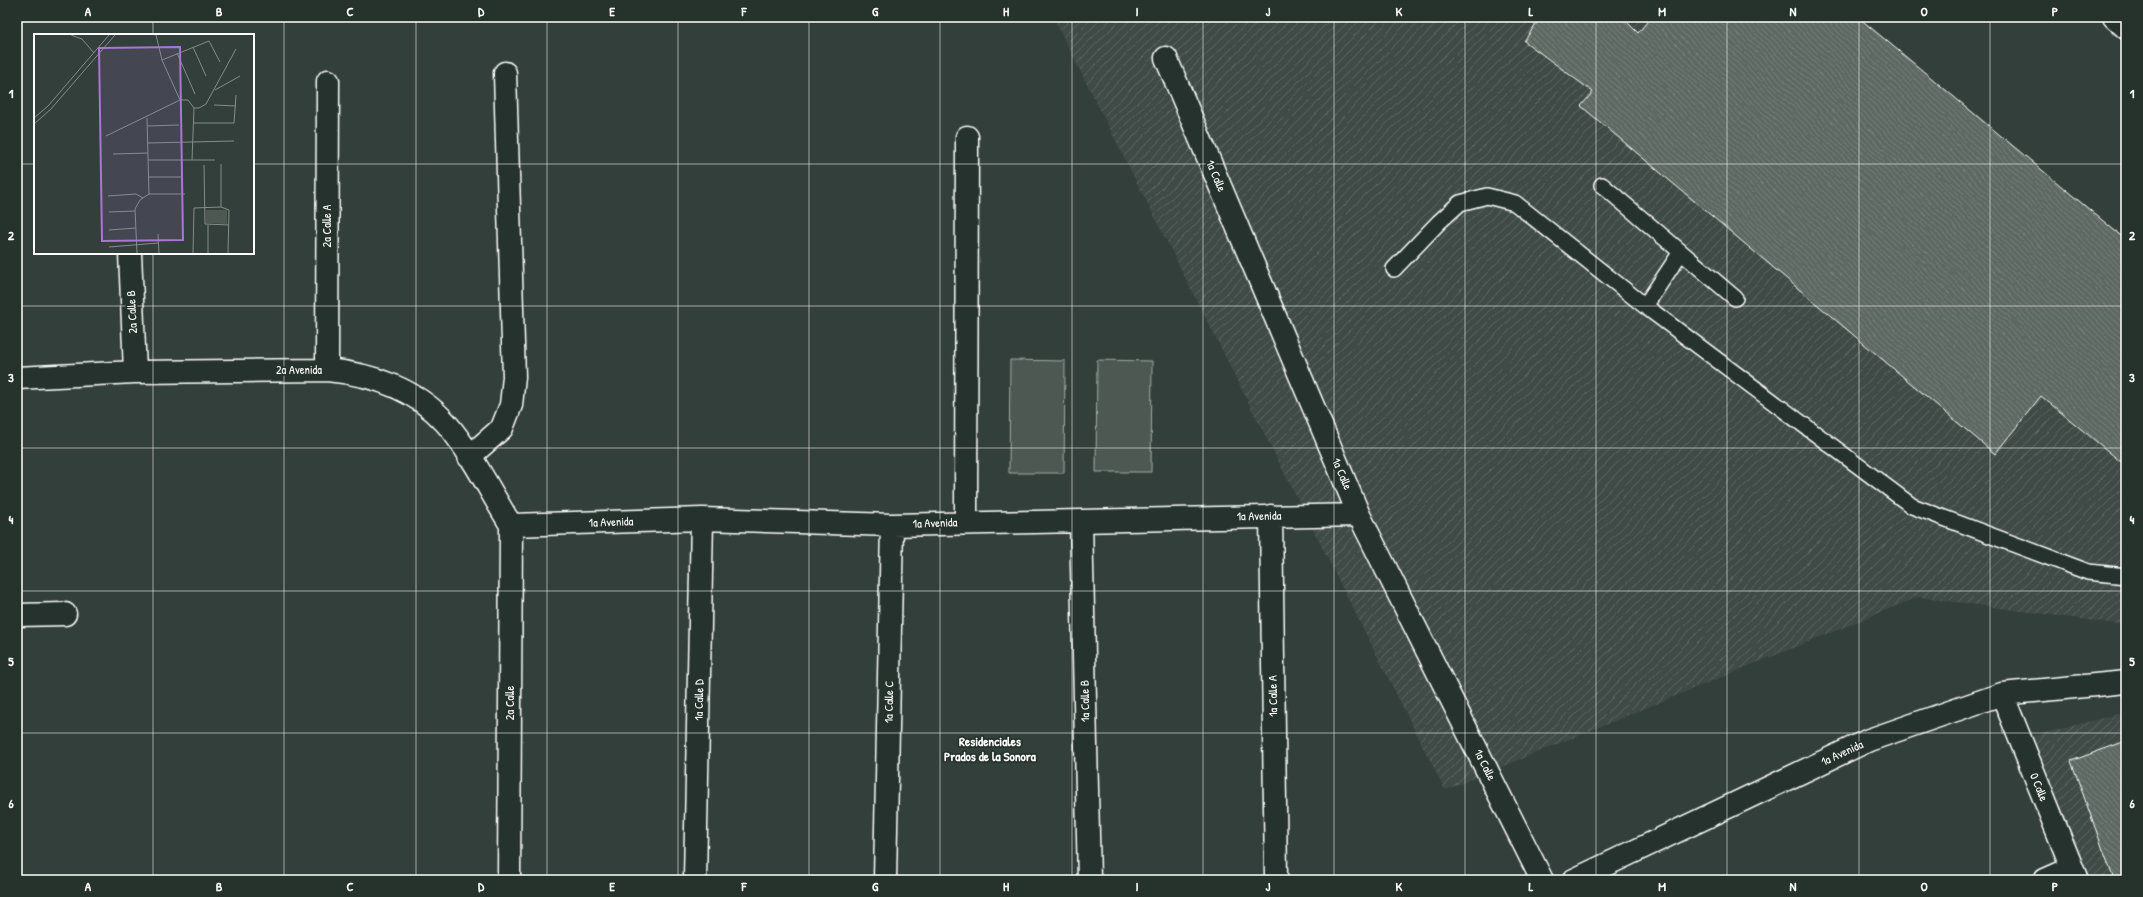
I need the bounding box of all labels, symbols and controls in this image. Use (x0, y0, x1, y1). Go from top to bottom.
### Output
text: A (85, 2, 92, 20)
text: B (216, 2, 223, 20)
text: C (346, 2, 354, 20)
text: D (478, 2, 485, 20)
text: E (609, 2, 615, 20)
text: F (741, 2, 748, 20)
text: G (872, 2, 879, 20)
text: H (1003, 2, 1009, 20)
text: I (1135, 2, 1139, 20)
text: J (1266, 2, 1271, 20)
text: K (1396, 2, 1403, 20)
text: L (1529, 2, 1534, 20)
text: M (1658, 2, 1666, 20)
text: N (1790, 2, 1797, 20)
text: O (1920, 2, 1928, 20)
text: P (2052, 2, 2058, 20)
inset map (34, 34, 254, 254)
text: 1 (9, 84, 14, 102)
text: 1 (2130, 84, 2135, 102)
street label: 1a Calle (1202, 157, 1231, 195)
street label: 2a Calle A (318, 204, 335, 247)
text: 2 (8, 226, 15, 244)
text: 2 (2129, 226, 2136, 244)
street label: 2a Calle B (122, 290, 141, 334)
street label: 2a Avenida (276, 361, 322, 378)
text: 3 (8, 368, 14, 386)
text: 3 (2129, 368, 2135, 386)
street label: 1a Calle (1328, 455, 1357, 493)
street label: 1a Avenida (1236, 507, 1282, 524)
text: 4 (9, 510, 14, 528)
text: 4 (2130, 510, 2135, 528)
street label: 1a Avenida (588, 512, 634, 531)
street label: 1a Avenida (912, 513, 958, 532)
text: 5 (8, 652, 14, 670)
text: 5 (2129, 652, 2135, 670)
street label: 1a Calle A (1264, 675, 1281, 717)
street label: 1a Calle D (690, 679, 707, 721)
street label: 1a Calle C (880, 680, 897, 723)
street label: 1a Calle B (1076, 680, 1093, 722)
street label: 2a Calle (501, 686, 518, 720)
district label: Residenciales Prados de la Sonora (944, 732, 1037, 765)
street label: 1a Avenida (1818, 735, 1866, 770)
street label: 1a Calle (1470, 746, 1501, 784)
street label: 0 Calle (2026, 770, 2053, 804)
text: 6 (8, 794, 14, 812)
text: 6 (2129, 794, 2135, 812)
text: A (85, 877, 92, 895)
text: B (216, 877, 223, 895)
text: C (346, 877, 354, 895)
text: D (478, 877, 485, 895)
text: E (609, 877, 615, 895)
text: F (741, 877, 748, 895)
text: G (872, 877, 879, 895)
text: H (1003, 877, 1009, 895)
text: I (1135, 877, 1139, 895)
text: J (1266, 877, 1271, 895)
text: K (1396, 877, 1403, 895)
text: L (1529, 877, 1534, 895)
text: M (1658, 877, 1666, 895)
text: N (1790, 877, 1797, 895)
text: O (1920, 877, 1928, 895)
text: P (2052, 877, 2058, 895)

